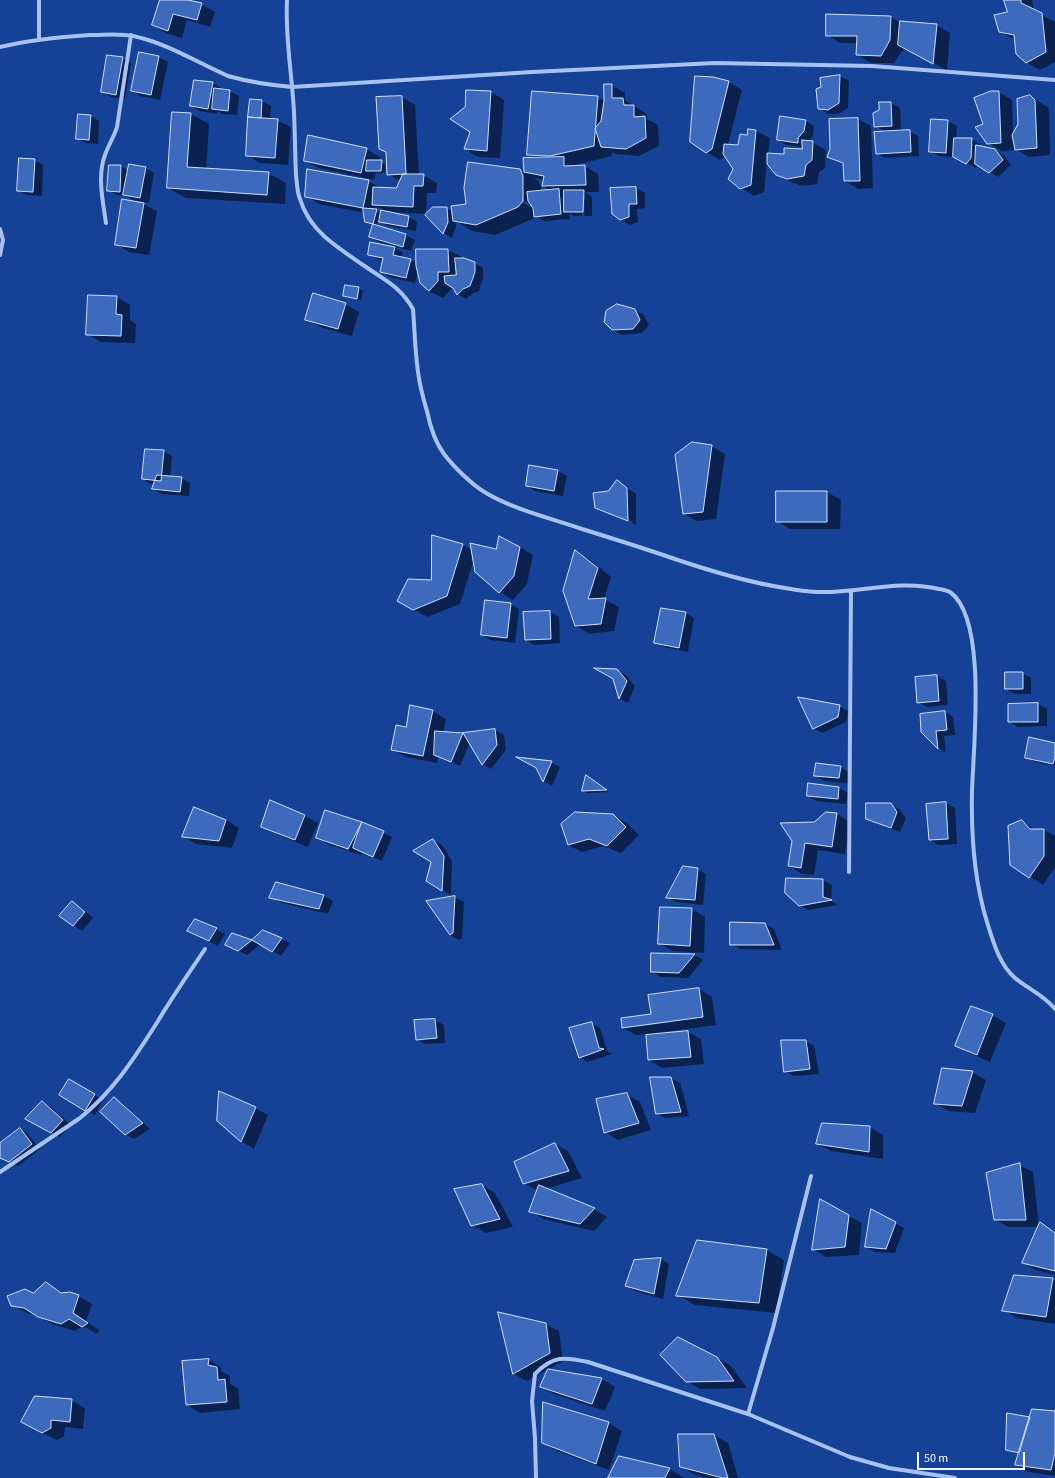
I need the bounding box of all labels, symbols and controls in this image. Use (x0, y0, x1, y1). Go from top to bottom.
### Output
scale bar (919, 1444, 1027, 1470)
text: 50 m (924, 1450, 948, 1467)

